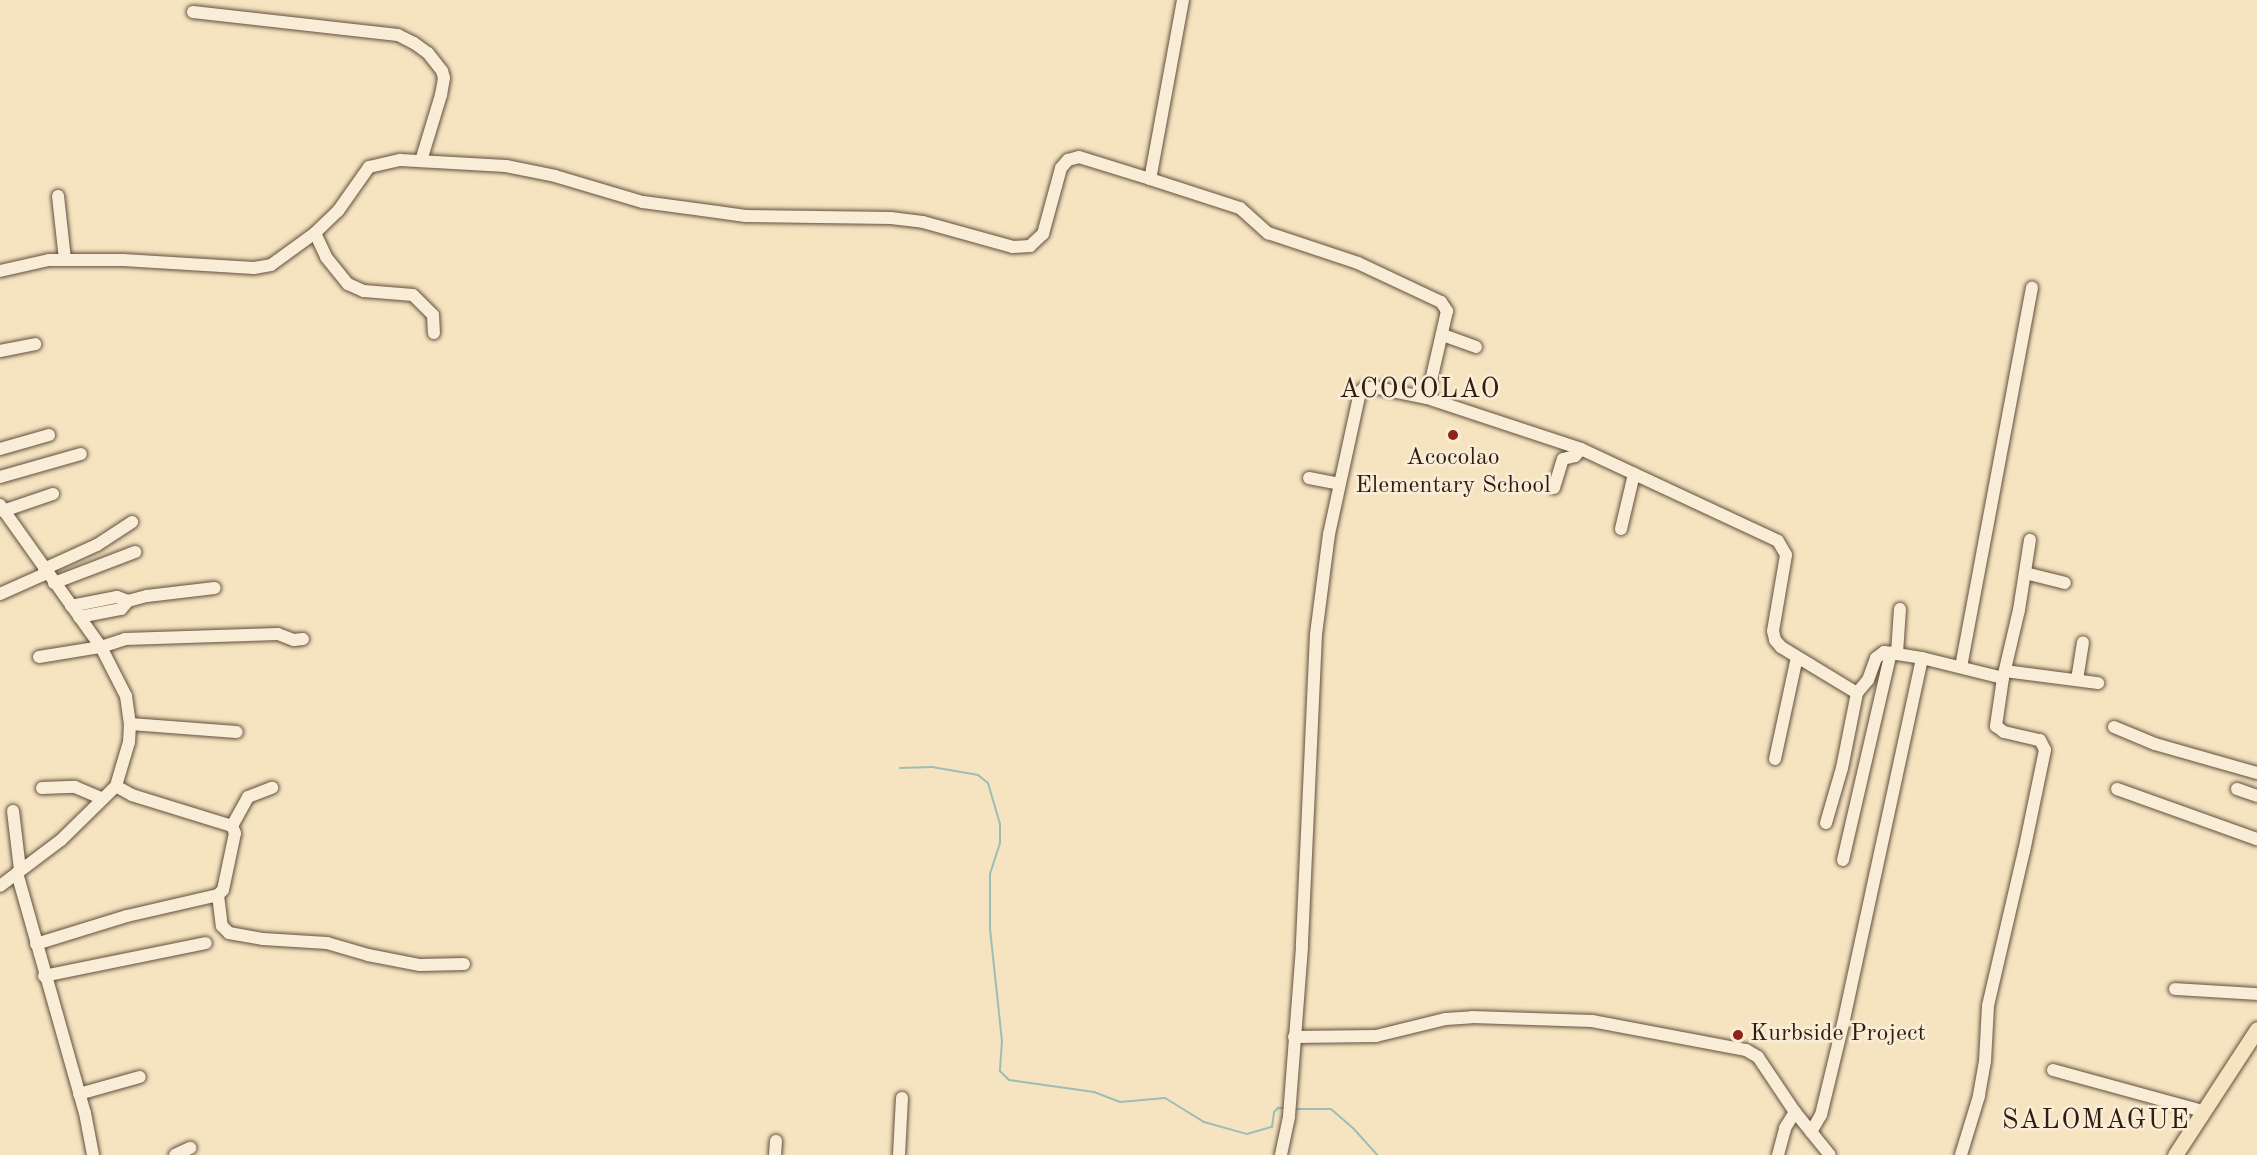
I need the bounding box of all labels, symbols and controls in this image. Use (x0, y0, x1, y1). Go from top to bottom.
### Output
district label: ACOCOLAO (1339, 374, 1501, 406)
marker: Acocolao Elementary School (1446, 428, 1460, 442)
place label: Acocolao Elementary School (1355, 445, 1551, 501)
place label: Kurbside Project (1750, 1021, 1926, 1049)
marker: Kurbside Project (1731, 1028, 1745, 1042)
district label: SALOMAGUE (2002, 1105, 2190, 1137)

